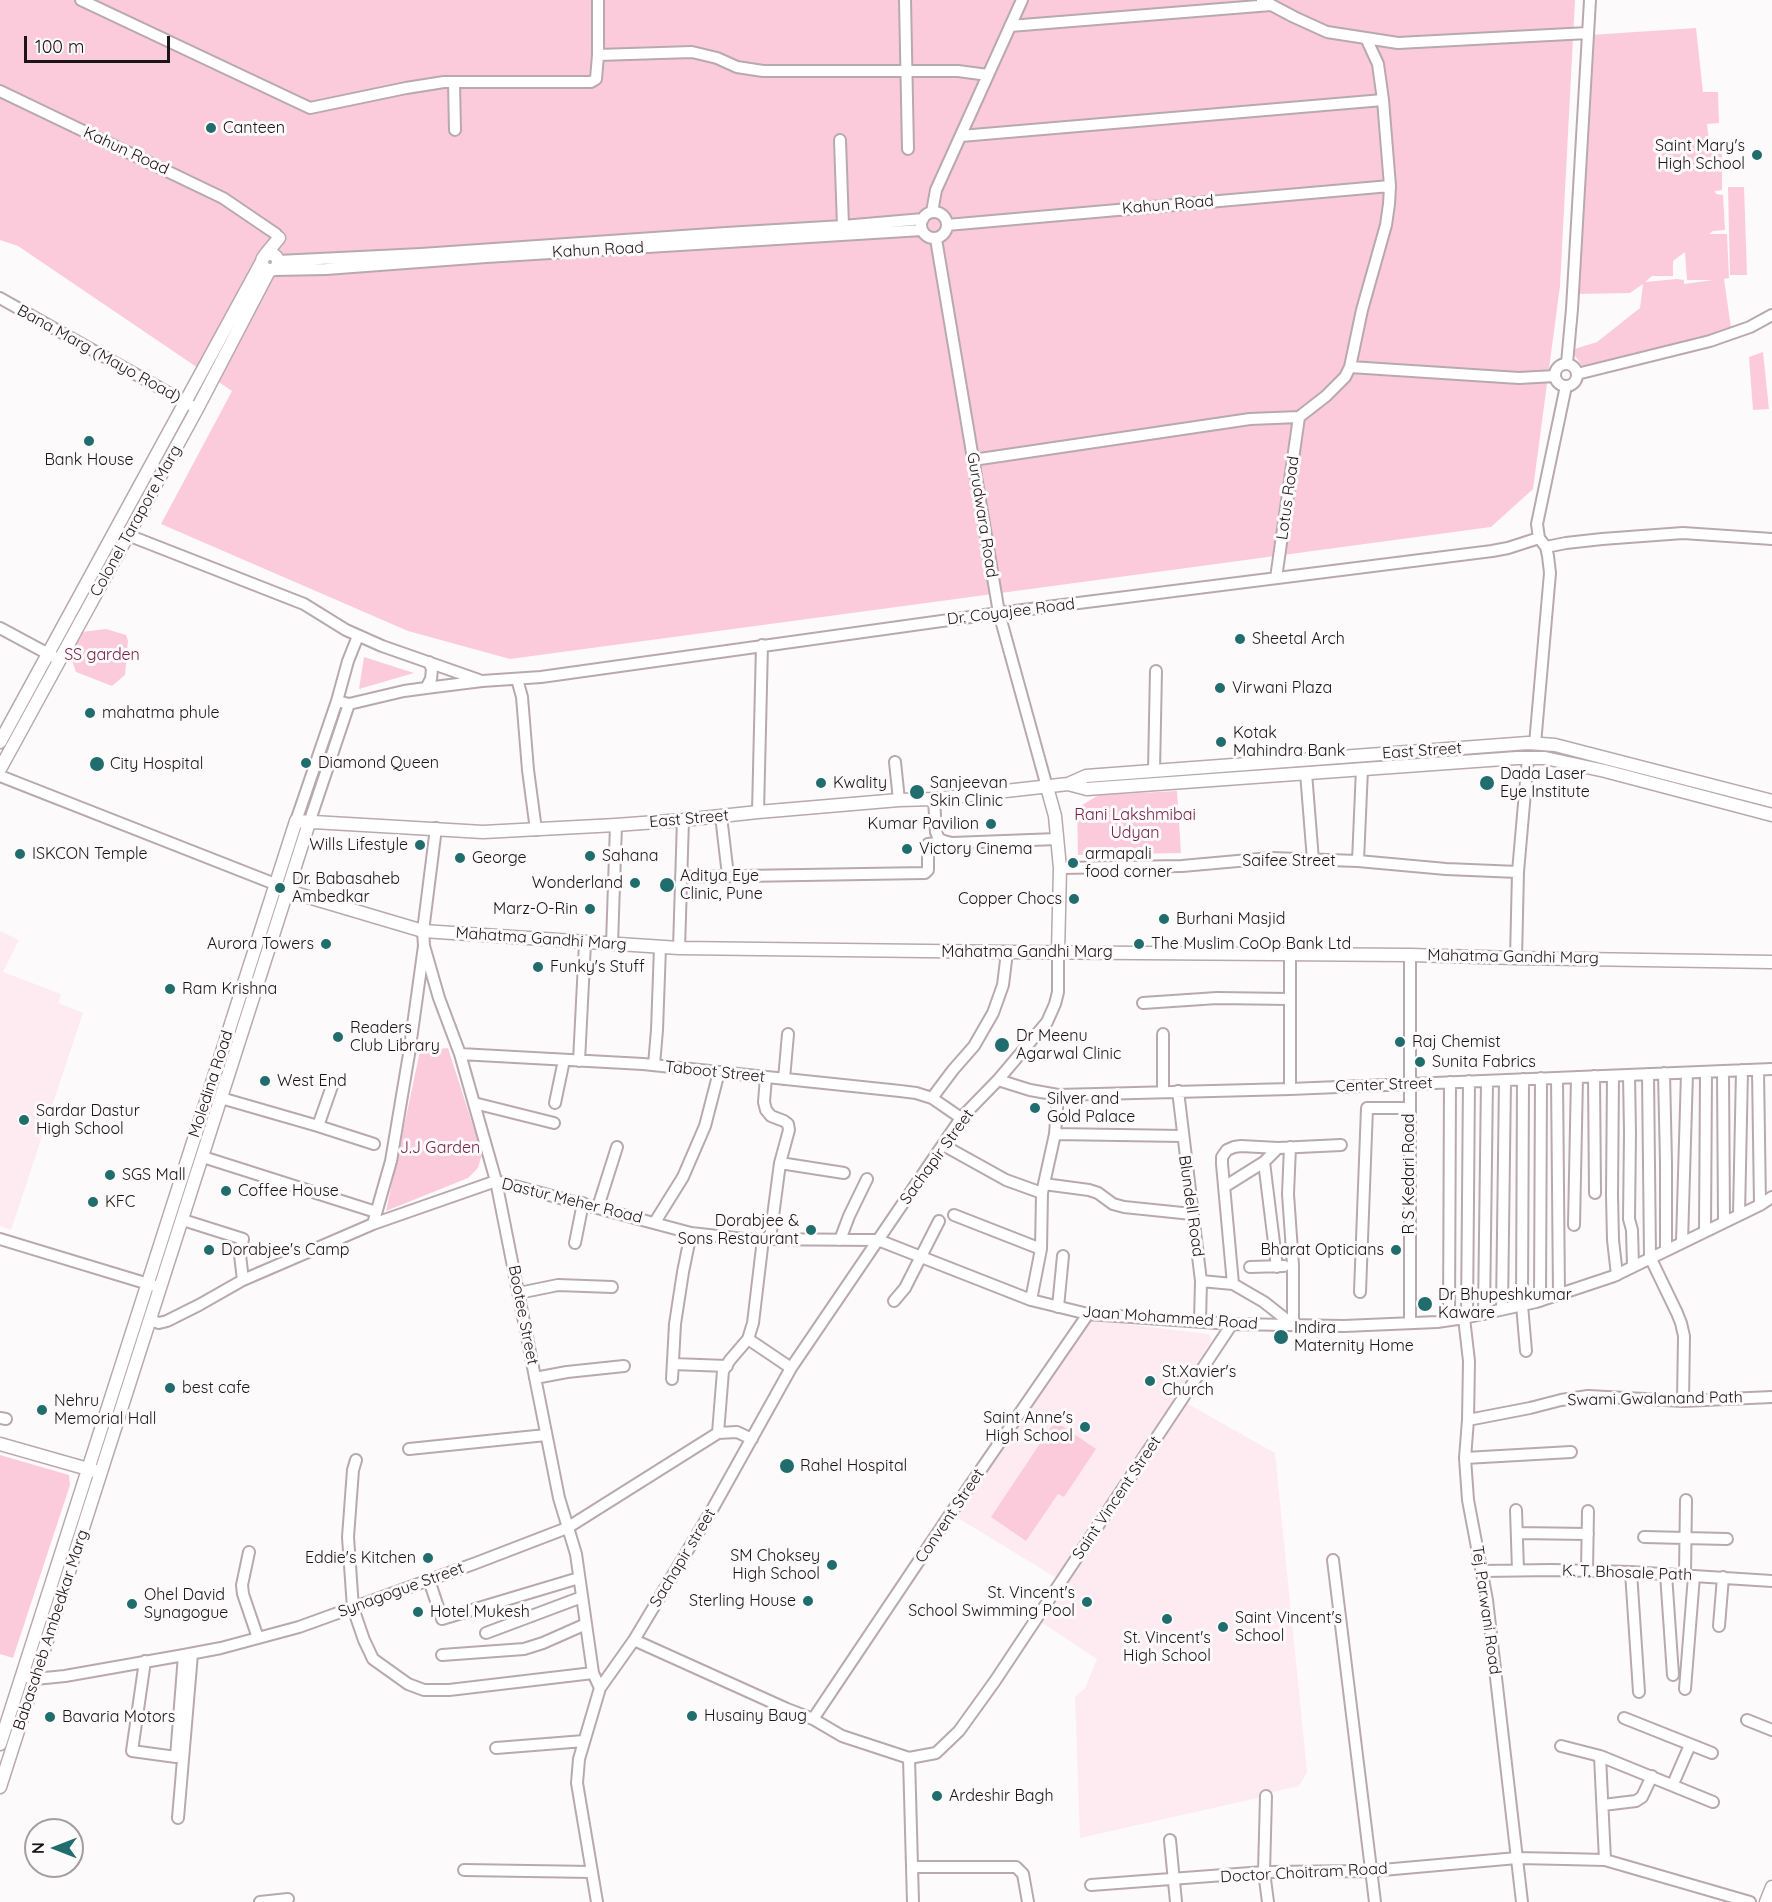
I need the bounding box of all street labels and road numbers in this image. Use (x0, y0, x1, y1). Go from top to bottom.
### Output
street label: Kahun Road (80, 123, 172, 179)
street label: Kahun Road (1121, 191, 1215, 219)
street label: Kahun Road (552, 238, 644, 262)
street label: Bana Marg (Mayo Road) (14, 301, 184, 407)
street label: Colonel Tarapore Marg (86, 442, 186, 600)
street label: Gurudwara Road (963, 451, 1001, 579)
street label: Lotus Road (1273, 455, 1303, 541)
street label: Dr. Coyajee Road (946, 595, 1076, 629)
street label: East Street (1382, 739, 1462, 763)
street label: East Street (648, 806, 730, 832)
street label: Saifee Street (1242, 851, 1336, 871)
street label: Mahatma Gandhi Marg (455, 923, 627, 955)
street label: Mahatma Gandhi Marg (941, 942, 1113, 962)
street label: Mahatma Gandhi Marg (1427, 946, 1599, 968)
street label: Moledina Road (185, 1028, 237, 1140)
street label: Taboot Street (664, 1057, 766, 1087)
street label: Center Street (1335, 1074, 1433, 1096)
street label: Sachapir Street (896, 1106, 978, 1208)
street label: R S Kedari Road (1399, 1114, 1419, 1234)
street label: Blundell Road (1174, 1154, 1208, 1258)
street label: Dastur Meher Road (500, 1174, 644, 1228)
street label: Bootee Street (504, 1263, 542, 1367)
street label: Jaan Mohammed Road (1082, 1302, 1258, 1334)
street label: Swami Gwalanand Path (1567, 1388, 1743, 1410)
street label: Saint Vincent Street (1069, 1433, 1165, 1563)
street label: Convent Street (911, 1465, 989, 1567)
street label: Sachapir street (646, 1505, 720, 1611)
street label: Babasaheb Ambedkar Marg (9, 1527, 93, 1733)
street label: Tej Parwani Road (1467, 1544, 1505, 1676)
street label: Synagogue Street (335, 1558, 467, 1622)
street label: K. T. Bhosale Path (1561, 1561, 1693, 1585)
street label: Doctor Choitram Road (1220, 1859, 1388, 1887)

